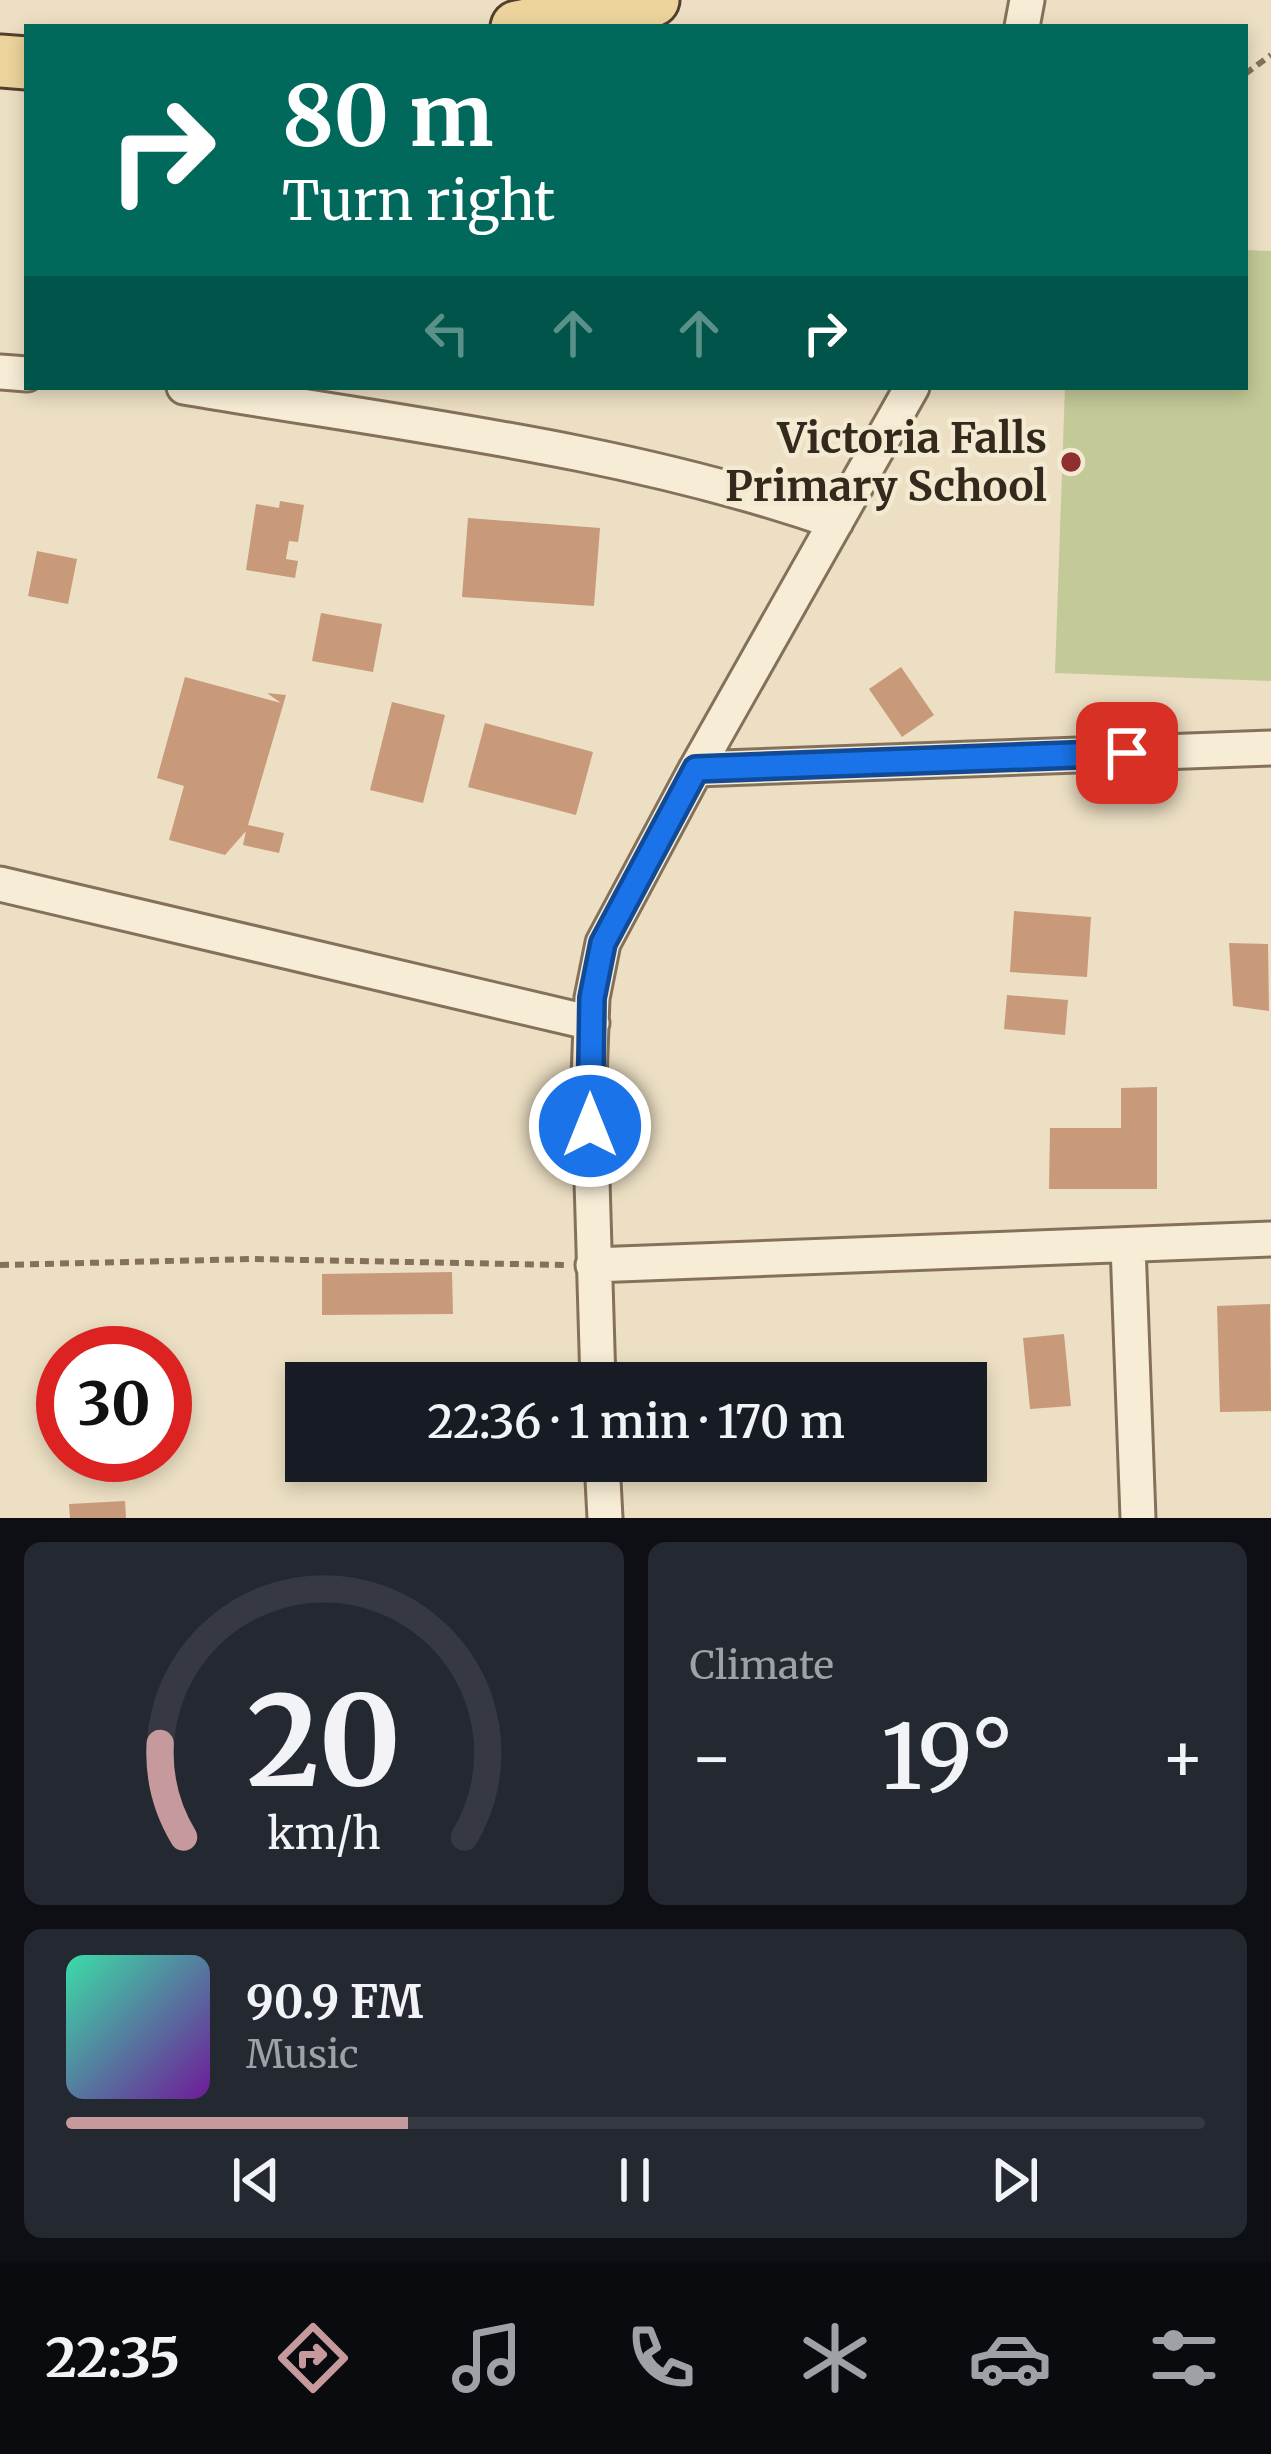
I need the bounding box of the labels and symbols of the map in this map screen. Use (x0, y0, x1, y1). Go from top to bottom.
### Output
place label: Victoria Falls Primary School (725, 412, 1047, 512)
marker: Victoria Falls Primary School (1058, 449, 1084, 475)
pin (1076, 702, 1178, 804)
position arrow (527, 1063, 653, 1189)
speed limit sign: 30 (36, 1326, 192, 1482)

